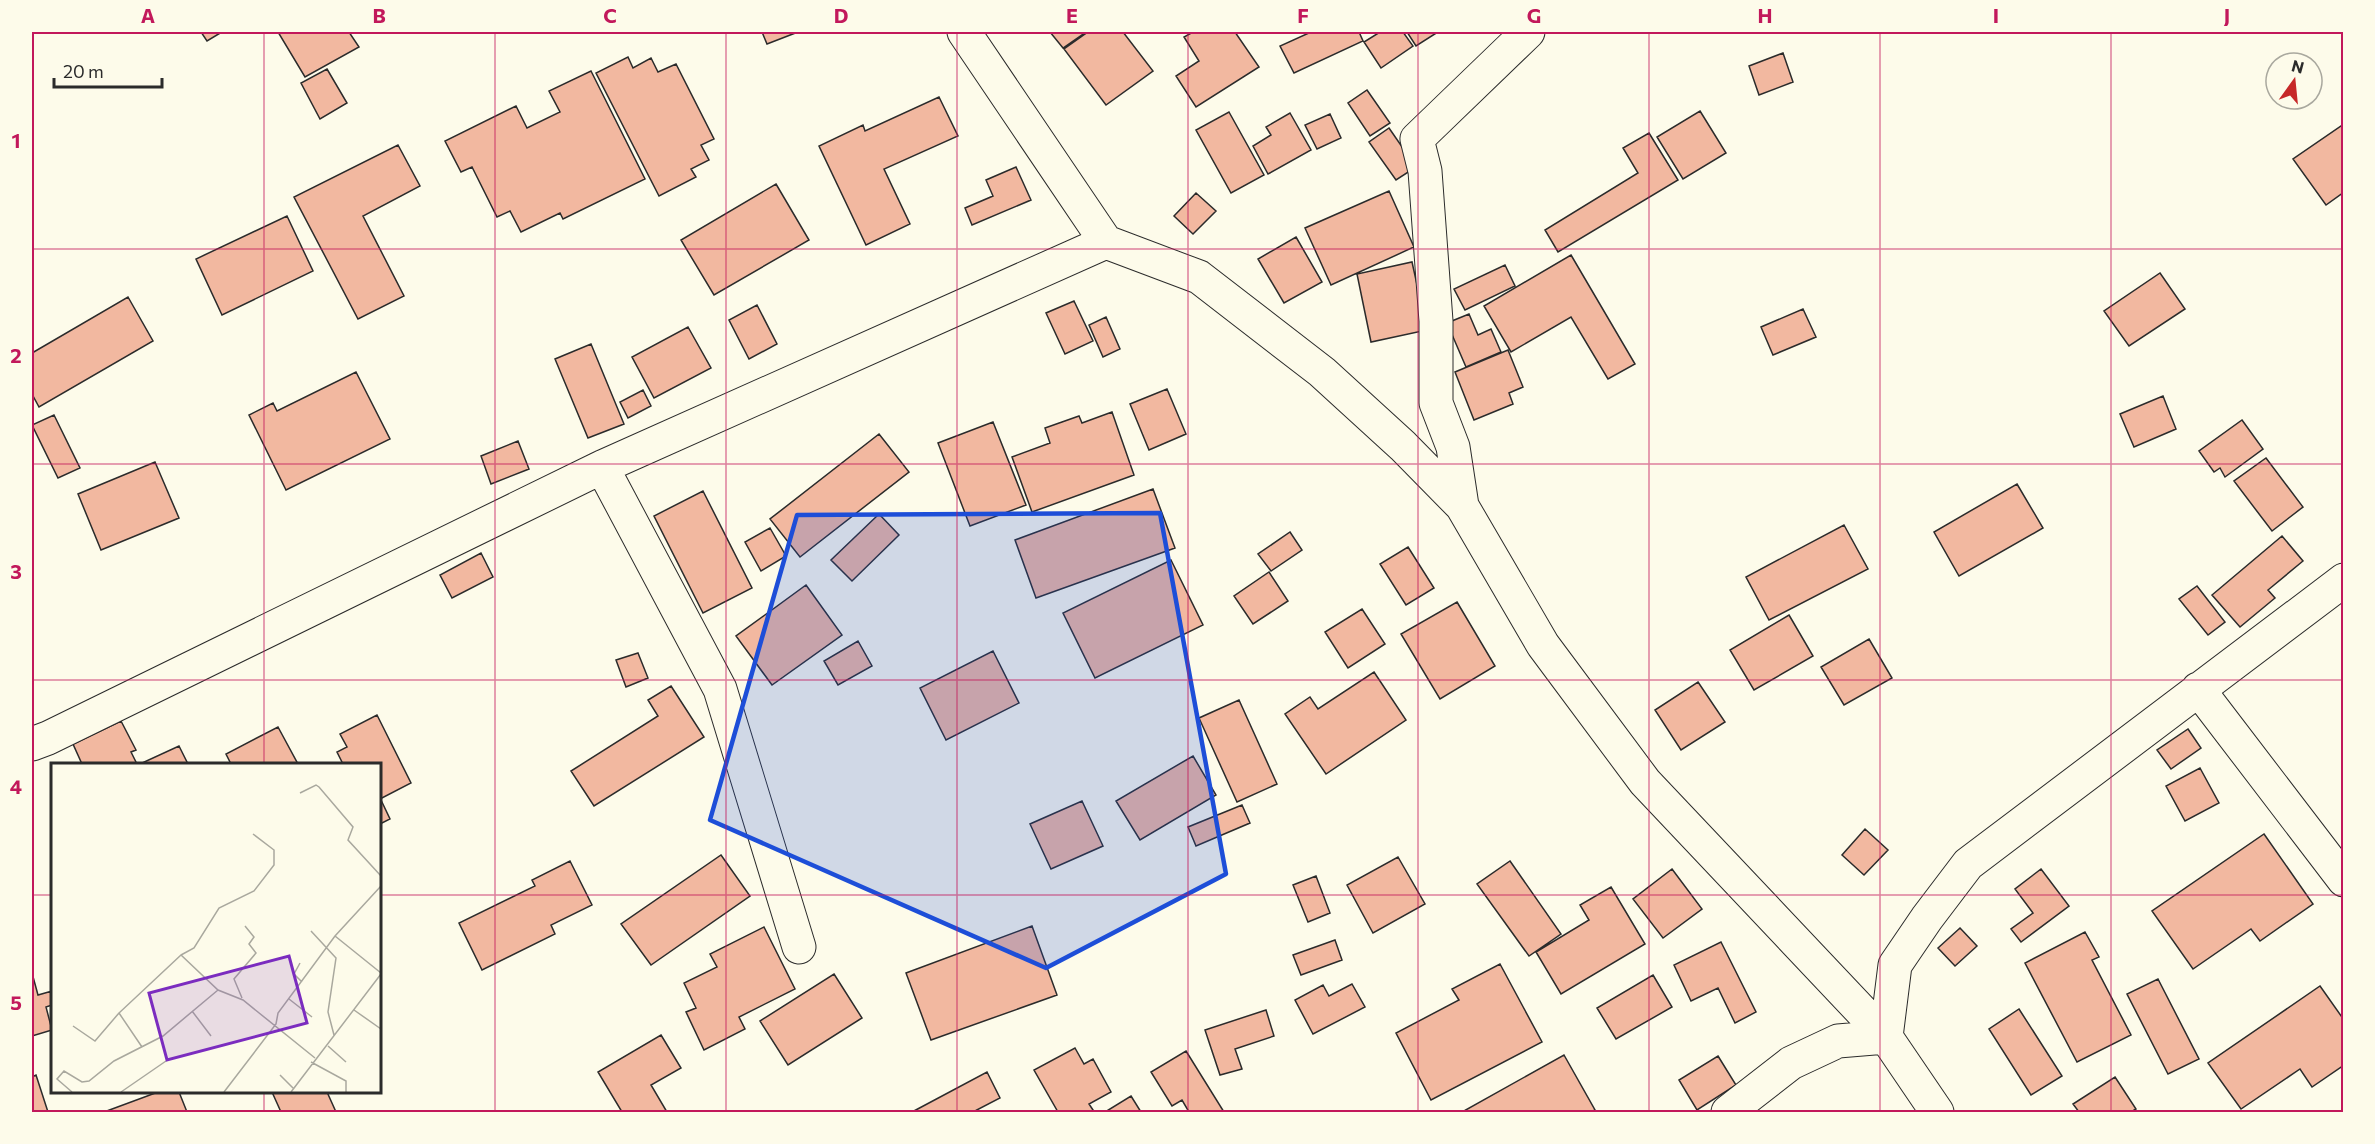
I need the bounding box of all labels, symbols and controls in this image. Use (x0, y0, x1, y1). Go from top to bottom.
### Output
text: A (141, 3, 155, 27)
text: B (372, 3, 386, 27)
text: C (603, 3, 617, 27)
text: D (834, 3, 848, 27)
text: E (1066, 3, 1078, 27)
text: F (1297, 3, 1309, 27)
text: G (1527, 3, 1541, 27)
text: H (1758, 3, 1773, 27)
text: I (1993, 3, 1999, 27)
text: J (2224, 3, 2230, 27)
scale bar (54, 51, 162, 89)
north arrow (2264, 51, 2324, 111)
text: N (2290, 55, 2306, 77)
text: 20 m (63, 60, 104, 82)
text: 1 (11, 128, 21, 152)
text: 2 (10, 343, 22, 367)
text: 3 (10, 559, 22, 583)
inset map (51, 763, 381, 1093)
text: 4 (10, 774, 22, 798)
text: 5 (10, 990, 22, 1014)

